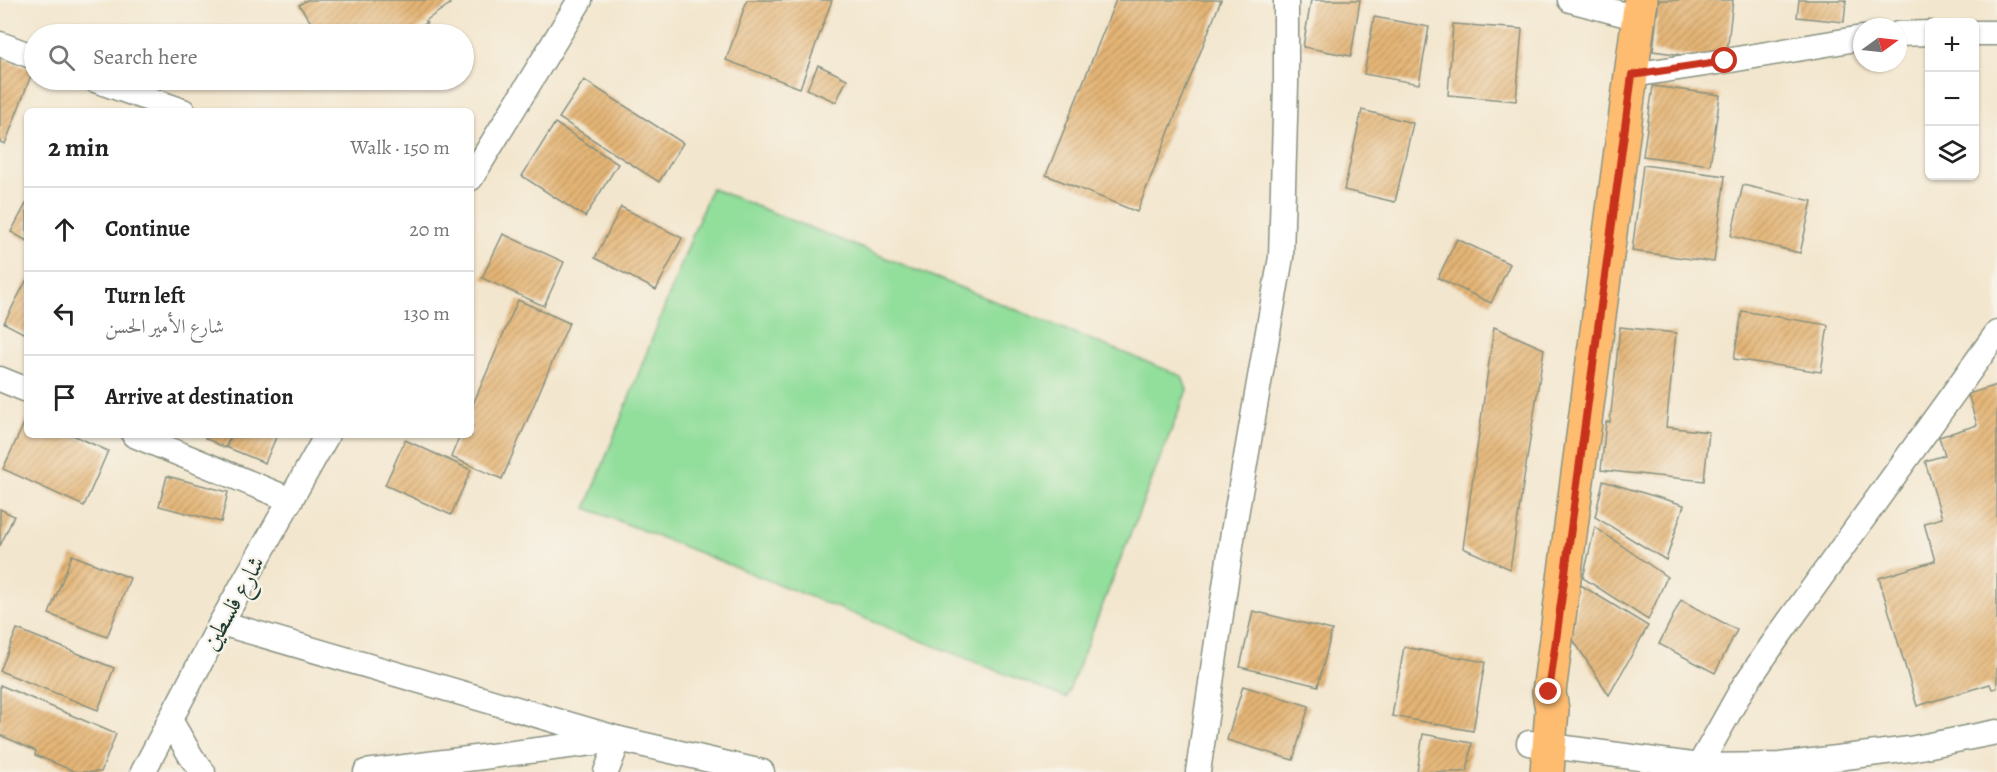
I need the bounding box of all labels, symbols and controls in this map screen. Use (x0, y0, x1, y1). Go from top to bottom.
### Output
north arrow (1853, 18, 1907, 72)
map controls (1925, 18, 1979, 180)
button: + (1925, 18, 1979, 72)
search box (24, 24, 474, 90)
icon: search (45, 41, 78, 74)
text: Search here (93, 42, 198, 72)
route start (1711, 47, 1737, 73)
button: − (1925, 72, 1979, 126)
button: layers (1925, 126, 1979, 180)
text: 2 min (48, 130, 109, 165)
text: Walk · 150 m (350, 134, 450, 161)
icon: ahead (48, 213, 81, 246)
text: Continue (105, 214, 190, 244)
text: 20 m (409, 216, 450, 243)
text: Turn left (105, 281, 185, 311)
icon: left (48, 297, 81, 330)
text: 130 m (404, 300, 450, 327)
text: شارع الأمير الحسن (105, 313, 224, 340)
icon: arrive (48, 381, 81, 414)
text: Arrive at destination (105, 382, 294, 412)
street label: شارع فلسطين (194, 550, 276, 658)
route end (1535, 678, 1561, 704)

